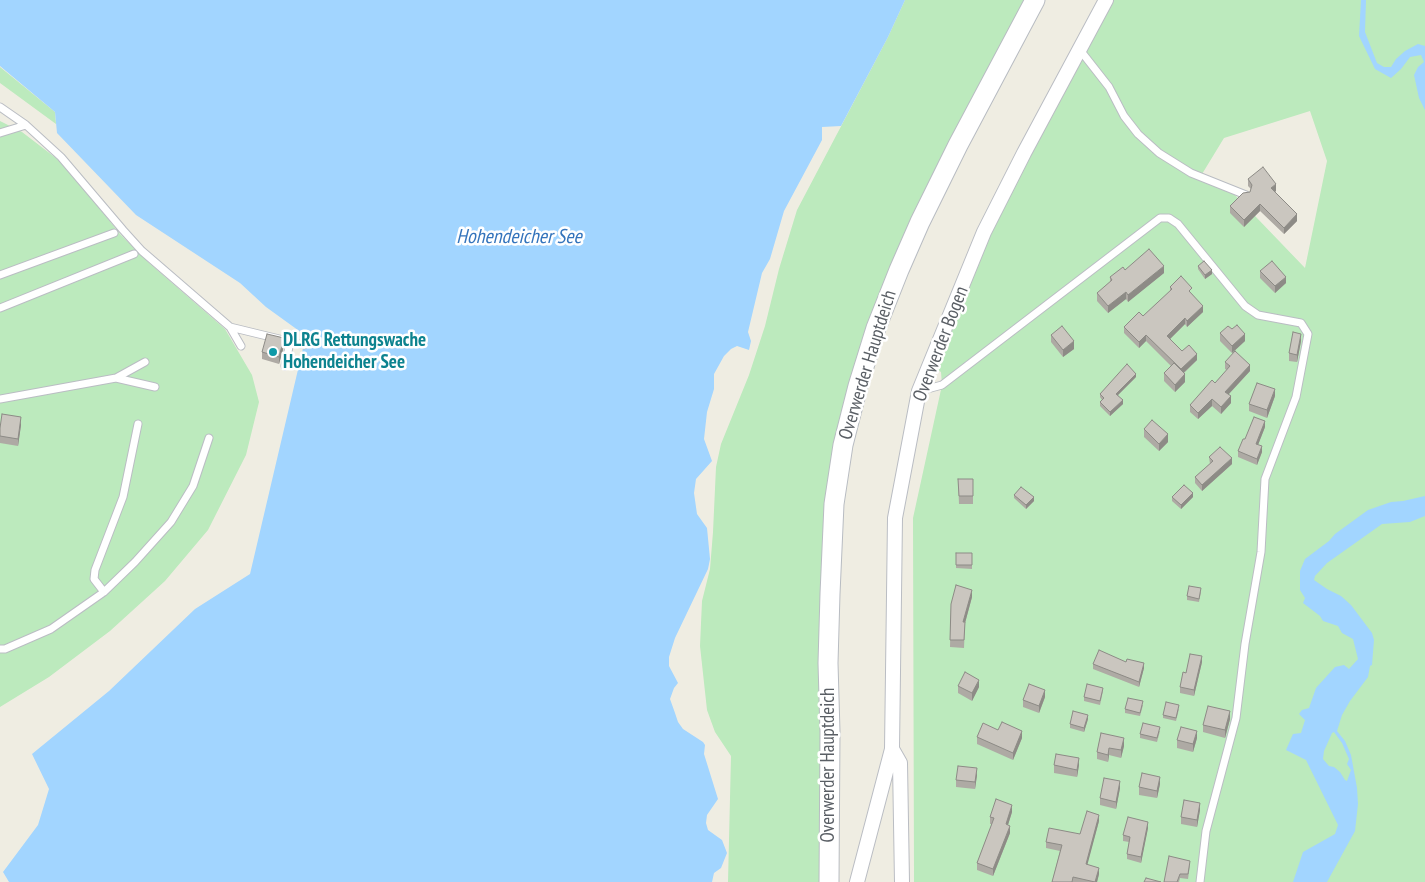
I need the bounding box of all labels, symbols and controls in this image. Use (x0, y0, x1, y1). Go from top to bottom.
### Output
water label: Hohendeicher See (456, 225, 582, 249)
street label: Overwerder Bogen (909, 283, 973, 405)
street label: Overwerder Hauptdeich (834, 288, 902, 442)
place label: DLRG Rettungswache Hohendeicher See (283, 330, 426, 374)
marker: DLRG Rettungswache Hohendeicher See (267, 346, 279, 358)
street label: Overwerder Hauptdeich (818, 688, 840, 842)

